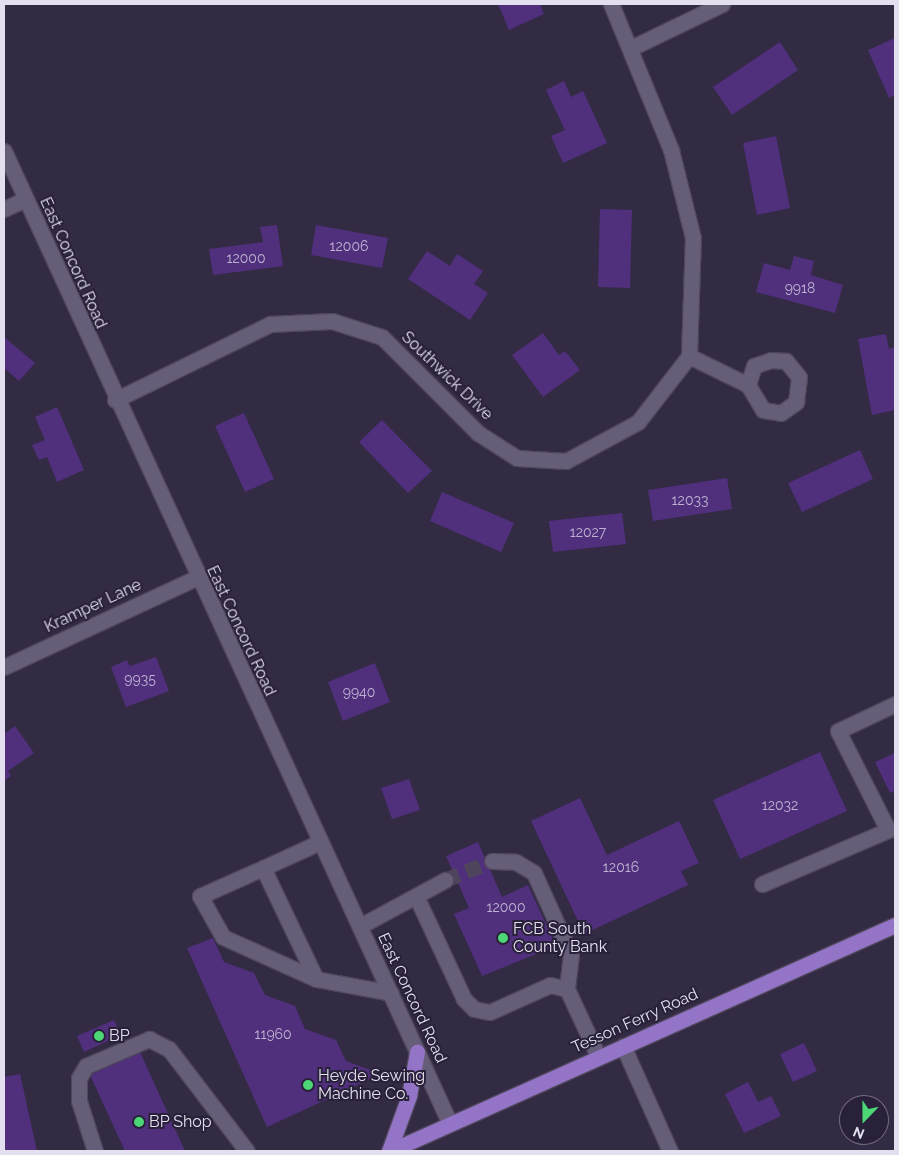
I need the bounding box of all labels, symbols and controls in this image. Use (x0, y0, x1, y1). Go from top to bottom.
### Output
street label: East Concord Road (35, 194, 111, 332)
house number: 12006 (330, 238, 368, 254)
house number: 12000 (227, 250, 265, 266)
house number: 9918 (785, 280, 815, 296)
street label: Southwick Drive (397, 328, 497, 424)
house number: 12033 (672, 492, 708, 508)
house number: 12027 (570, 524, 606, 540)
street label: East Concord Road (202, 563, 280, 699)
street label: Kramper Lane (41, 575, 145, 637)
house number: 9935 (124, 671, 156, 687)
house number: 9940 (343, 684, 375, 700)
house number: 12032 (762, 797, 798, 813)
house number: 12016 (603, 859, 639, 875)
house number: 12000 (487, 899, 525, 915)
place label: FCB South County Bank (513, 919, 608, 957)
street label: East Concord Road (373, 930, 451, 1066)
marker: FCB South County Bank (497, 932, 509, 944)
street label: Tesson Ferry Road (569, 984, 701, 1058)
place label: BP (109, 1026, 130, 1046)
house number: 11960 (254, 1026, 292, 1042)
marker: BP (93, 1030, 105, 1042)
place label: Heyde Sewing Machine Co. (318, 1066, 425, 1104)
marker: Heyde Sewing Machine Co. (302, 1079, 314, 1091)
north arrow (839, 1095, 889, 1145)
place label: BP Shop (149, 1112, 212, 1132)
marker: BP Shop (133, 1116, 145, 1128)
text: N (851, 1124, 867, 1142)

